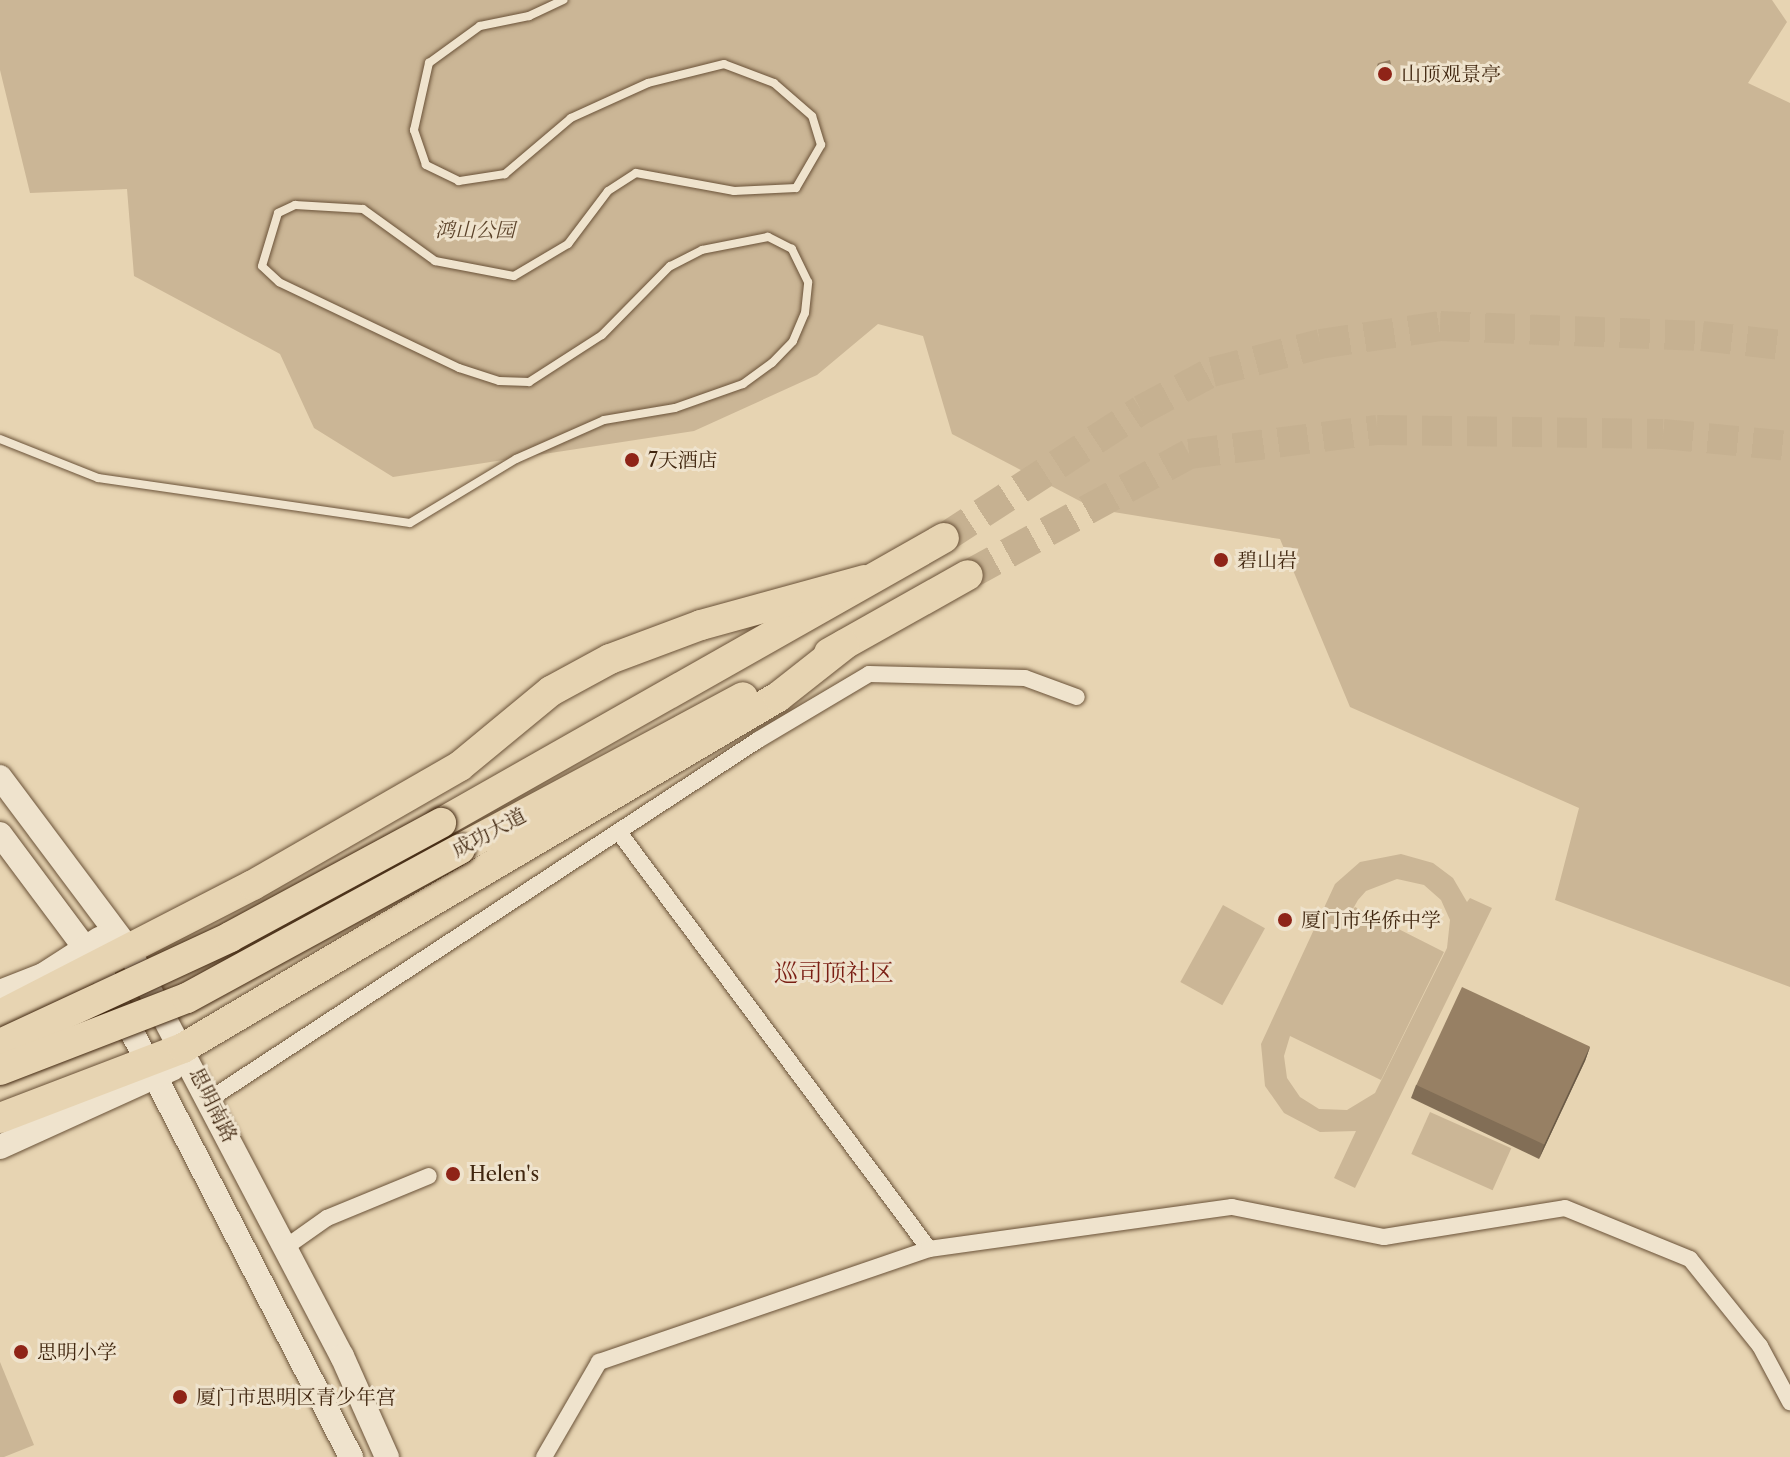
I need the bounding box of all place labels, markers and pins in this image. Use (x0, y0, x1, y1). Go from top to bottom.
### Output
place label: 山顶观景亭 (1401, 62, 1501, 86)
marker: 山顶观景亭 (1376, 65, 1394, 83)
place label: 7天酒店 (648, 448, 718, 472)
marker: 7天酒店 (623, 451, 641, 469)
place label: 碧山岩 (1237, 548, 1297, 572)
marker: 碧山岩 (1212, 551, 1230, 569)
place label: 厦门市华侨中学 (1301, 908, 1441, 932)
marker: 厦门市华侨中学 (1276, 911, 1294, 929)
place label: Helen's (469, 1162, 539, 1186)
marker: Helen's (444, 1165, 462, 1183)
place label: 思明小学 (37, 1340, 117, 1364)
marker: 思明小学 (12, 1343, 30, 1361)
place label: 厦门市思明区青少年宫 (196, 1385, 396, 1409)
marker: 厦门市思明区青少年宫 (171, 1388, 189, 1406)

